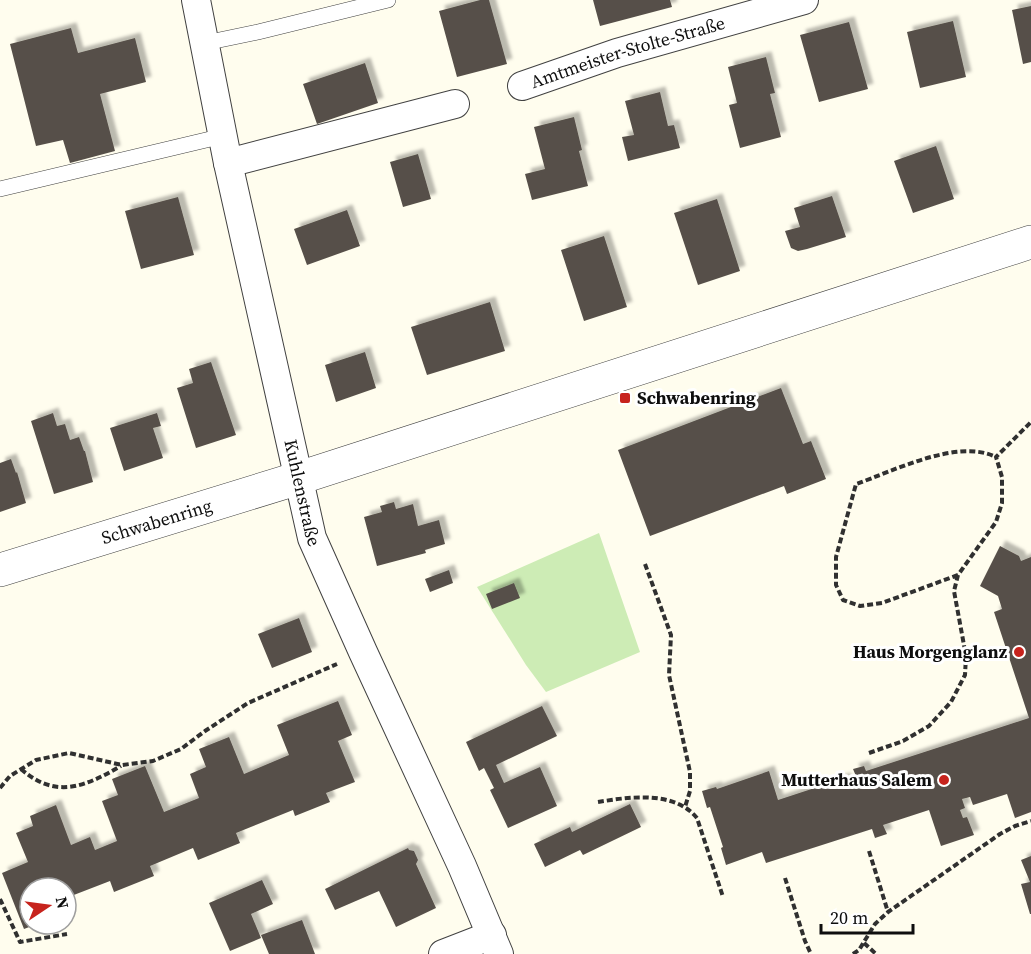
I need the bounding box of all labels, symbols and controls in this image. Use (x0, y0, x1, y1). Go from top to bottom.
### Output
street label: Amtmeister-Stolte-Straße (527, 10, 728, 94)
place label: Schwabenring (637, 385, 756, 410)
marker: Schwabenring (618, 391, 632, 405)
street label: Kuhlenstraße (278, 437, 327, 550)
street label: Schwabenring (98, 493, 215, 550)
place label: Haus Morgenglanz (853, 639, 1008, 664)
marker: Haus Morgenglanz (1012, 645, 1026, 659)
place label: Mutterhaus Salem (781, 767, 932, 792)
marker: Mutterhaus Salem (937, 773, 951, 787)
north arrow (18, 876, 78, 936)
text: N (51, 894, 75, 911)
scale bar (821, 897, 912, 935)
text: 20 m (830, 905, 868, 930)

